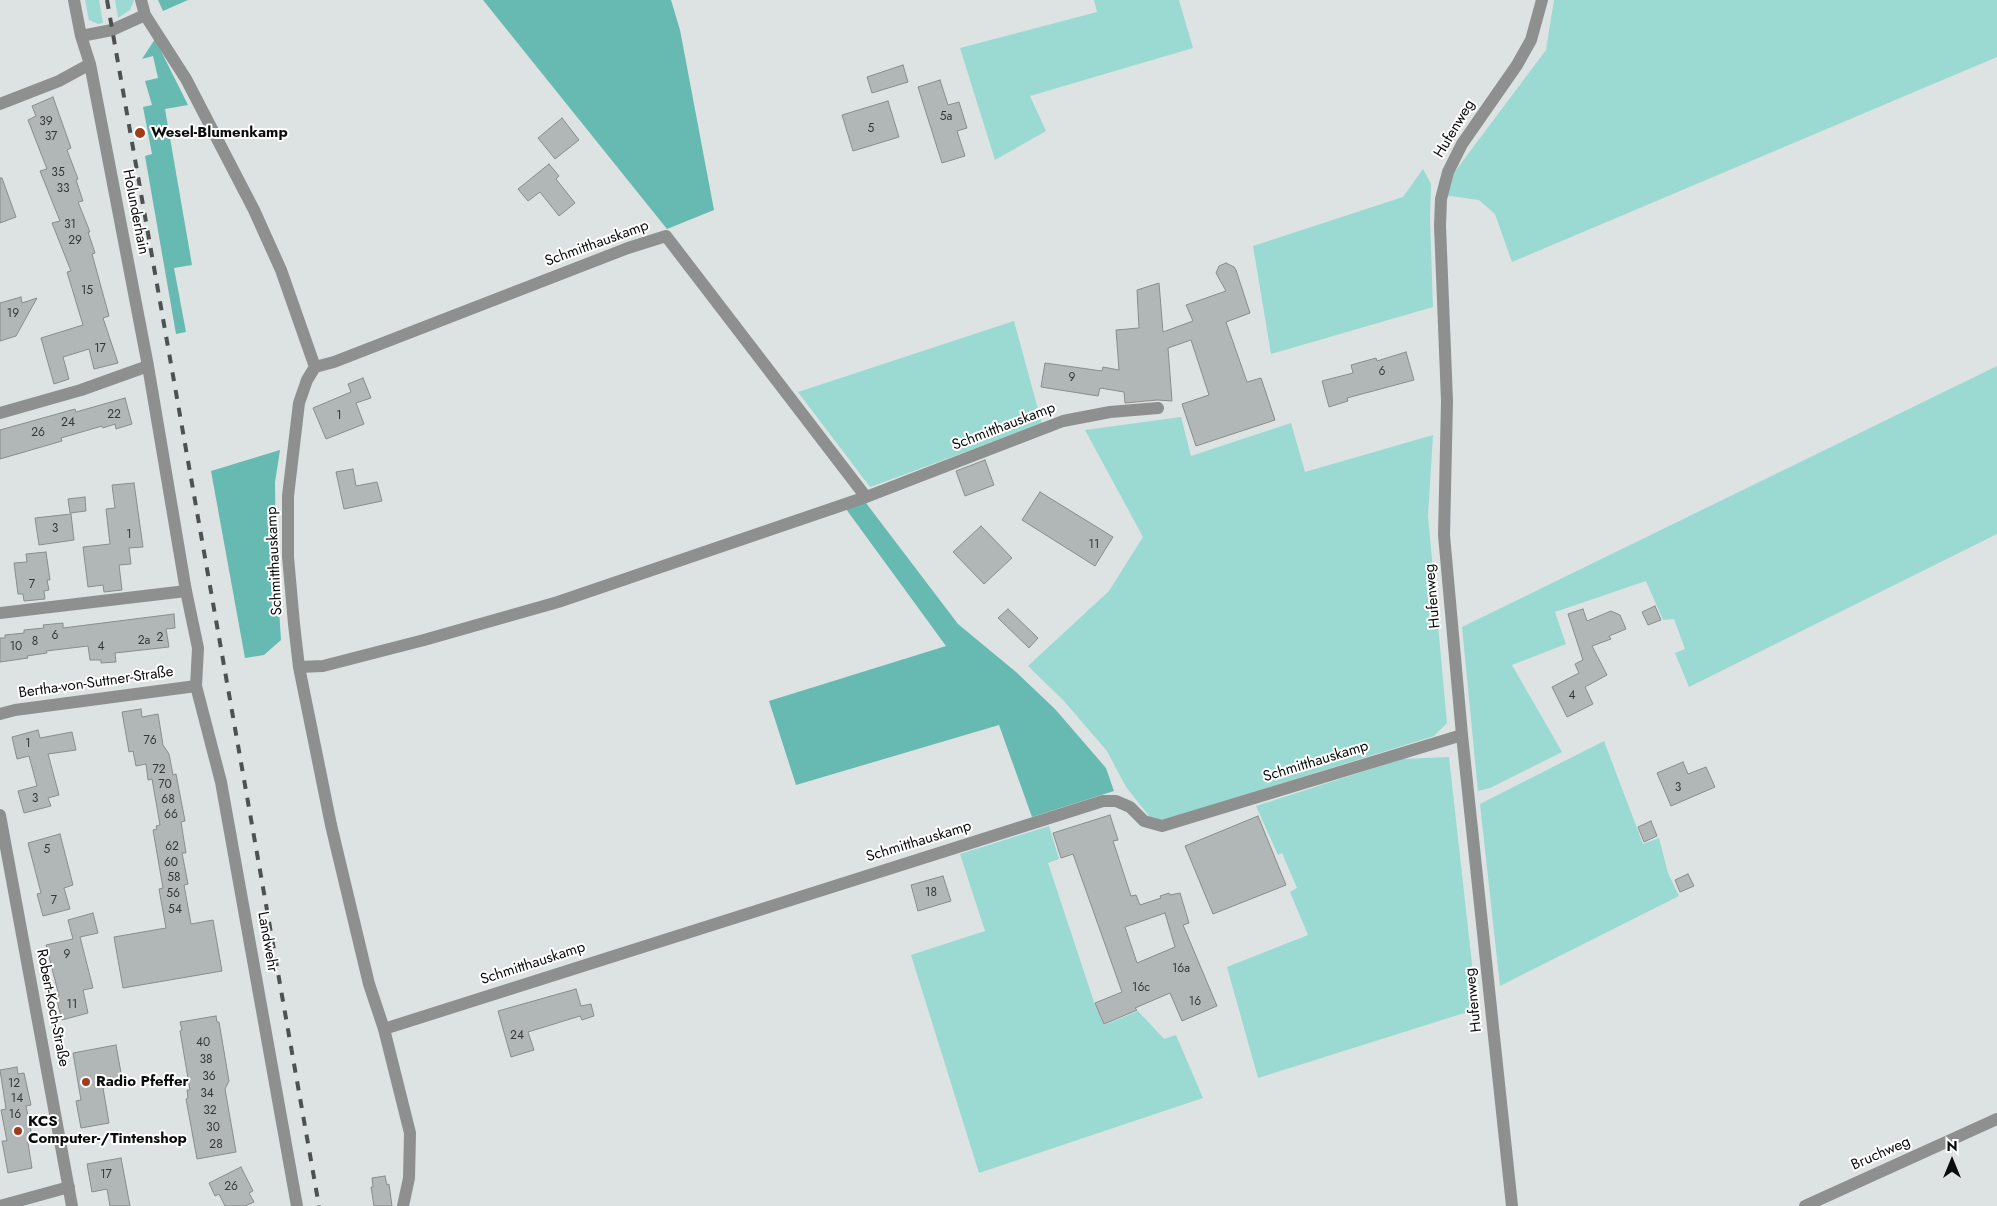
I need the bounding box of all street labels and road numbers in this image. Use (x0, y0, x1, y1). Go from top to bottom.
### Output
street label: Hufenweg (1431, 97, 1479, 161)
street label: Holunderhain (118, 168, 152, 256)
street label: Schmitthauskamp (543, 217, 651, 271)
street label: Schmitthauskamp (950, 399, 1058, 455)
street label: Schmitthauskamp (263, 506, 287, 616)
street label: Hufenweg (1421, 563, 1445, 629)
street label: Bertha-von-Suttner-Straße (17, 663, 175, 703)
street label: Schmitthauskamp (1261, 737, 1371, 787)
street label: Schmitthauskamp (864, 817, 974, 867)
street label: Landwehr (253, 910, 281, 974)
street label: Schmitthauskamp (478, 939, 588, 989)
street label: Robert-Koch-Straße (32, 948, 72, 1068)
street label: Hufenweg (1462, 967, 1486, 1033)
street label: Bruchweg (1849, 1133, 1913, 1175)

